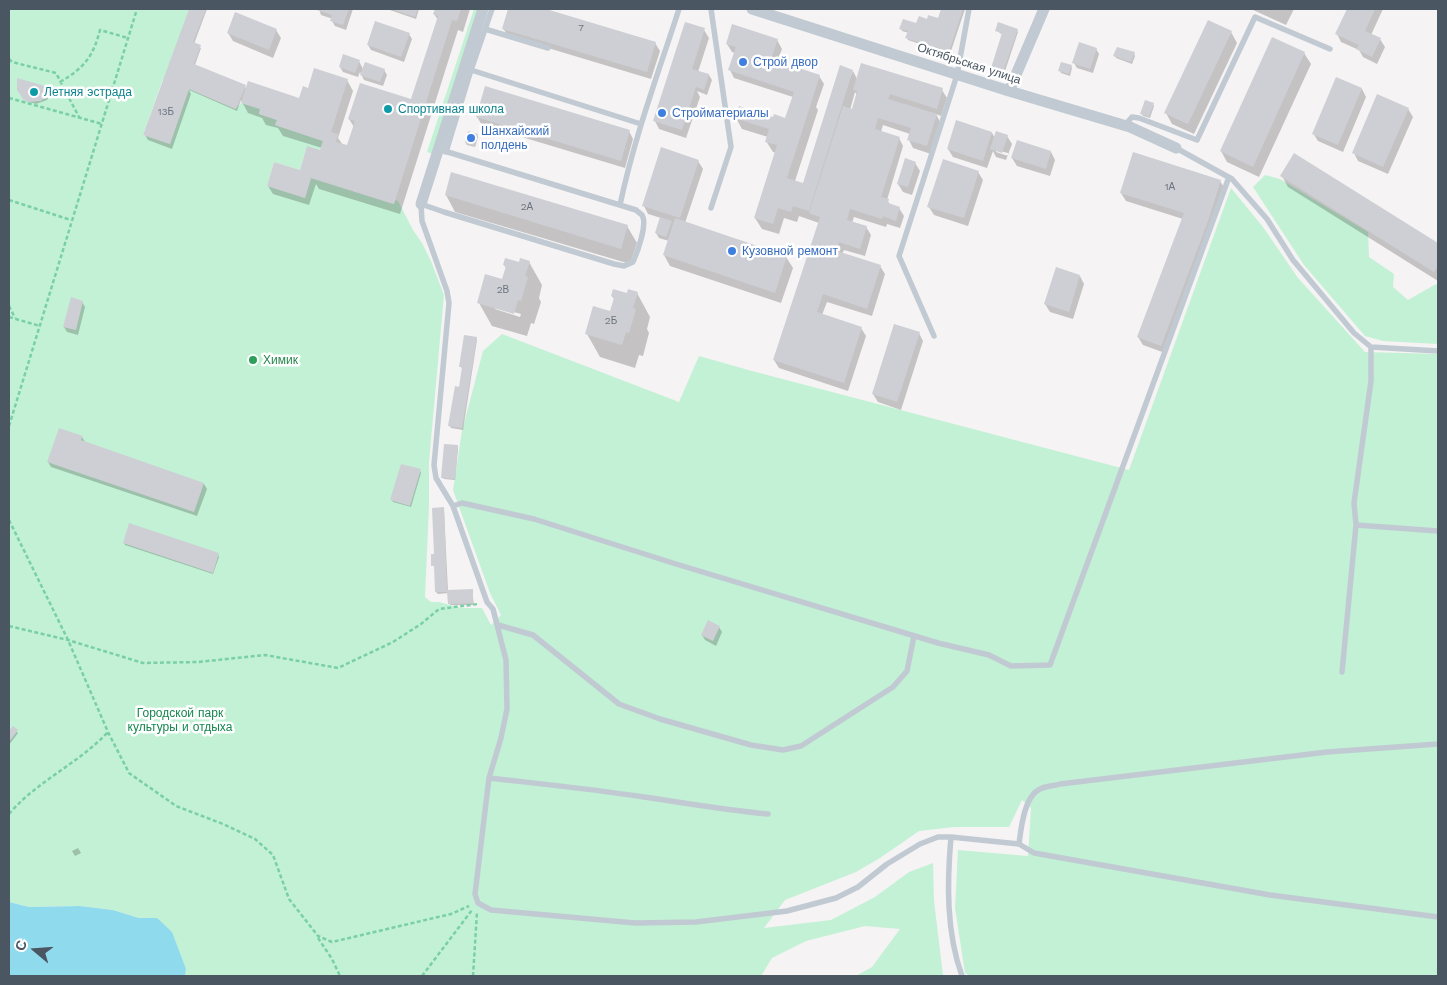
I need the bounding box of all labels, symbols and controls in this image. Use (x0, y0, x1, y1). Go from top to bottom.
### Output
house number: 7 (578, 22, 584, 34)
street label: Октябрьская улица (915, 40, 1023, 88)
place label: Строй двор (753, 55, 818, 69)
marker: Строй двор (737, 56, 749, 68)
place label: Летняя эстрада (44, 85, 132, 99)
marker: Летняя эстрада (28, 86, 40, 98)
place label: Спортивная школа (398, 102, 504, 116)
marker: Спортивная школа (382, 103, 394, 115)
house number: 13Б (158, 106, 174, 118)
place label: Стройматериалы (672, 106, 769, 120)
marker: Стройматериалы (656, 107, 668, 119)
place label: Шанхайский полдень (481, 124, 549, 152)
marker: Шанхайский полдень (465, 132, 477, 144)
house number: 1А (1165, 181, 1175, 193)
house number: 2А (521, 201, 533, 213)
place label: Кузовной ремонт (742, 244, 838, 258)
marker: Кузовной ремонт (726, 245, 738, 257)
house number: 2В (497, 284, 509, 296)
house number: 2Б (605, 315, 617, 327)
place label: Химик (263, 353, 298, 367)
marker: Химик (247, 354, 259, 366)
park label: Городской парк культуры и отдыха (128, 706, 232, 734)
north arrow (10, 925, 60, 975)
text: С (12, 938, 30, 953)

